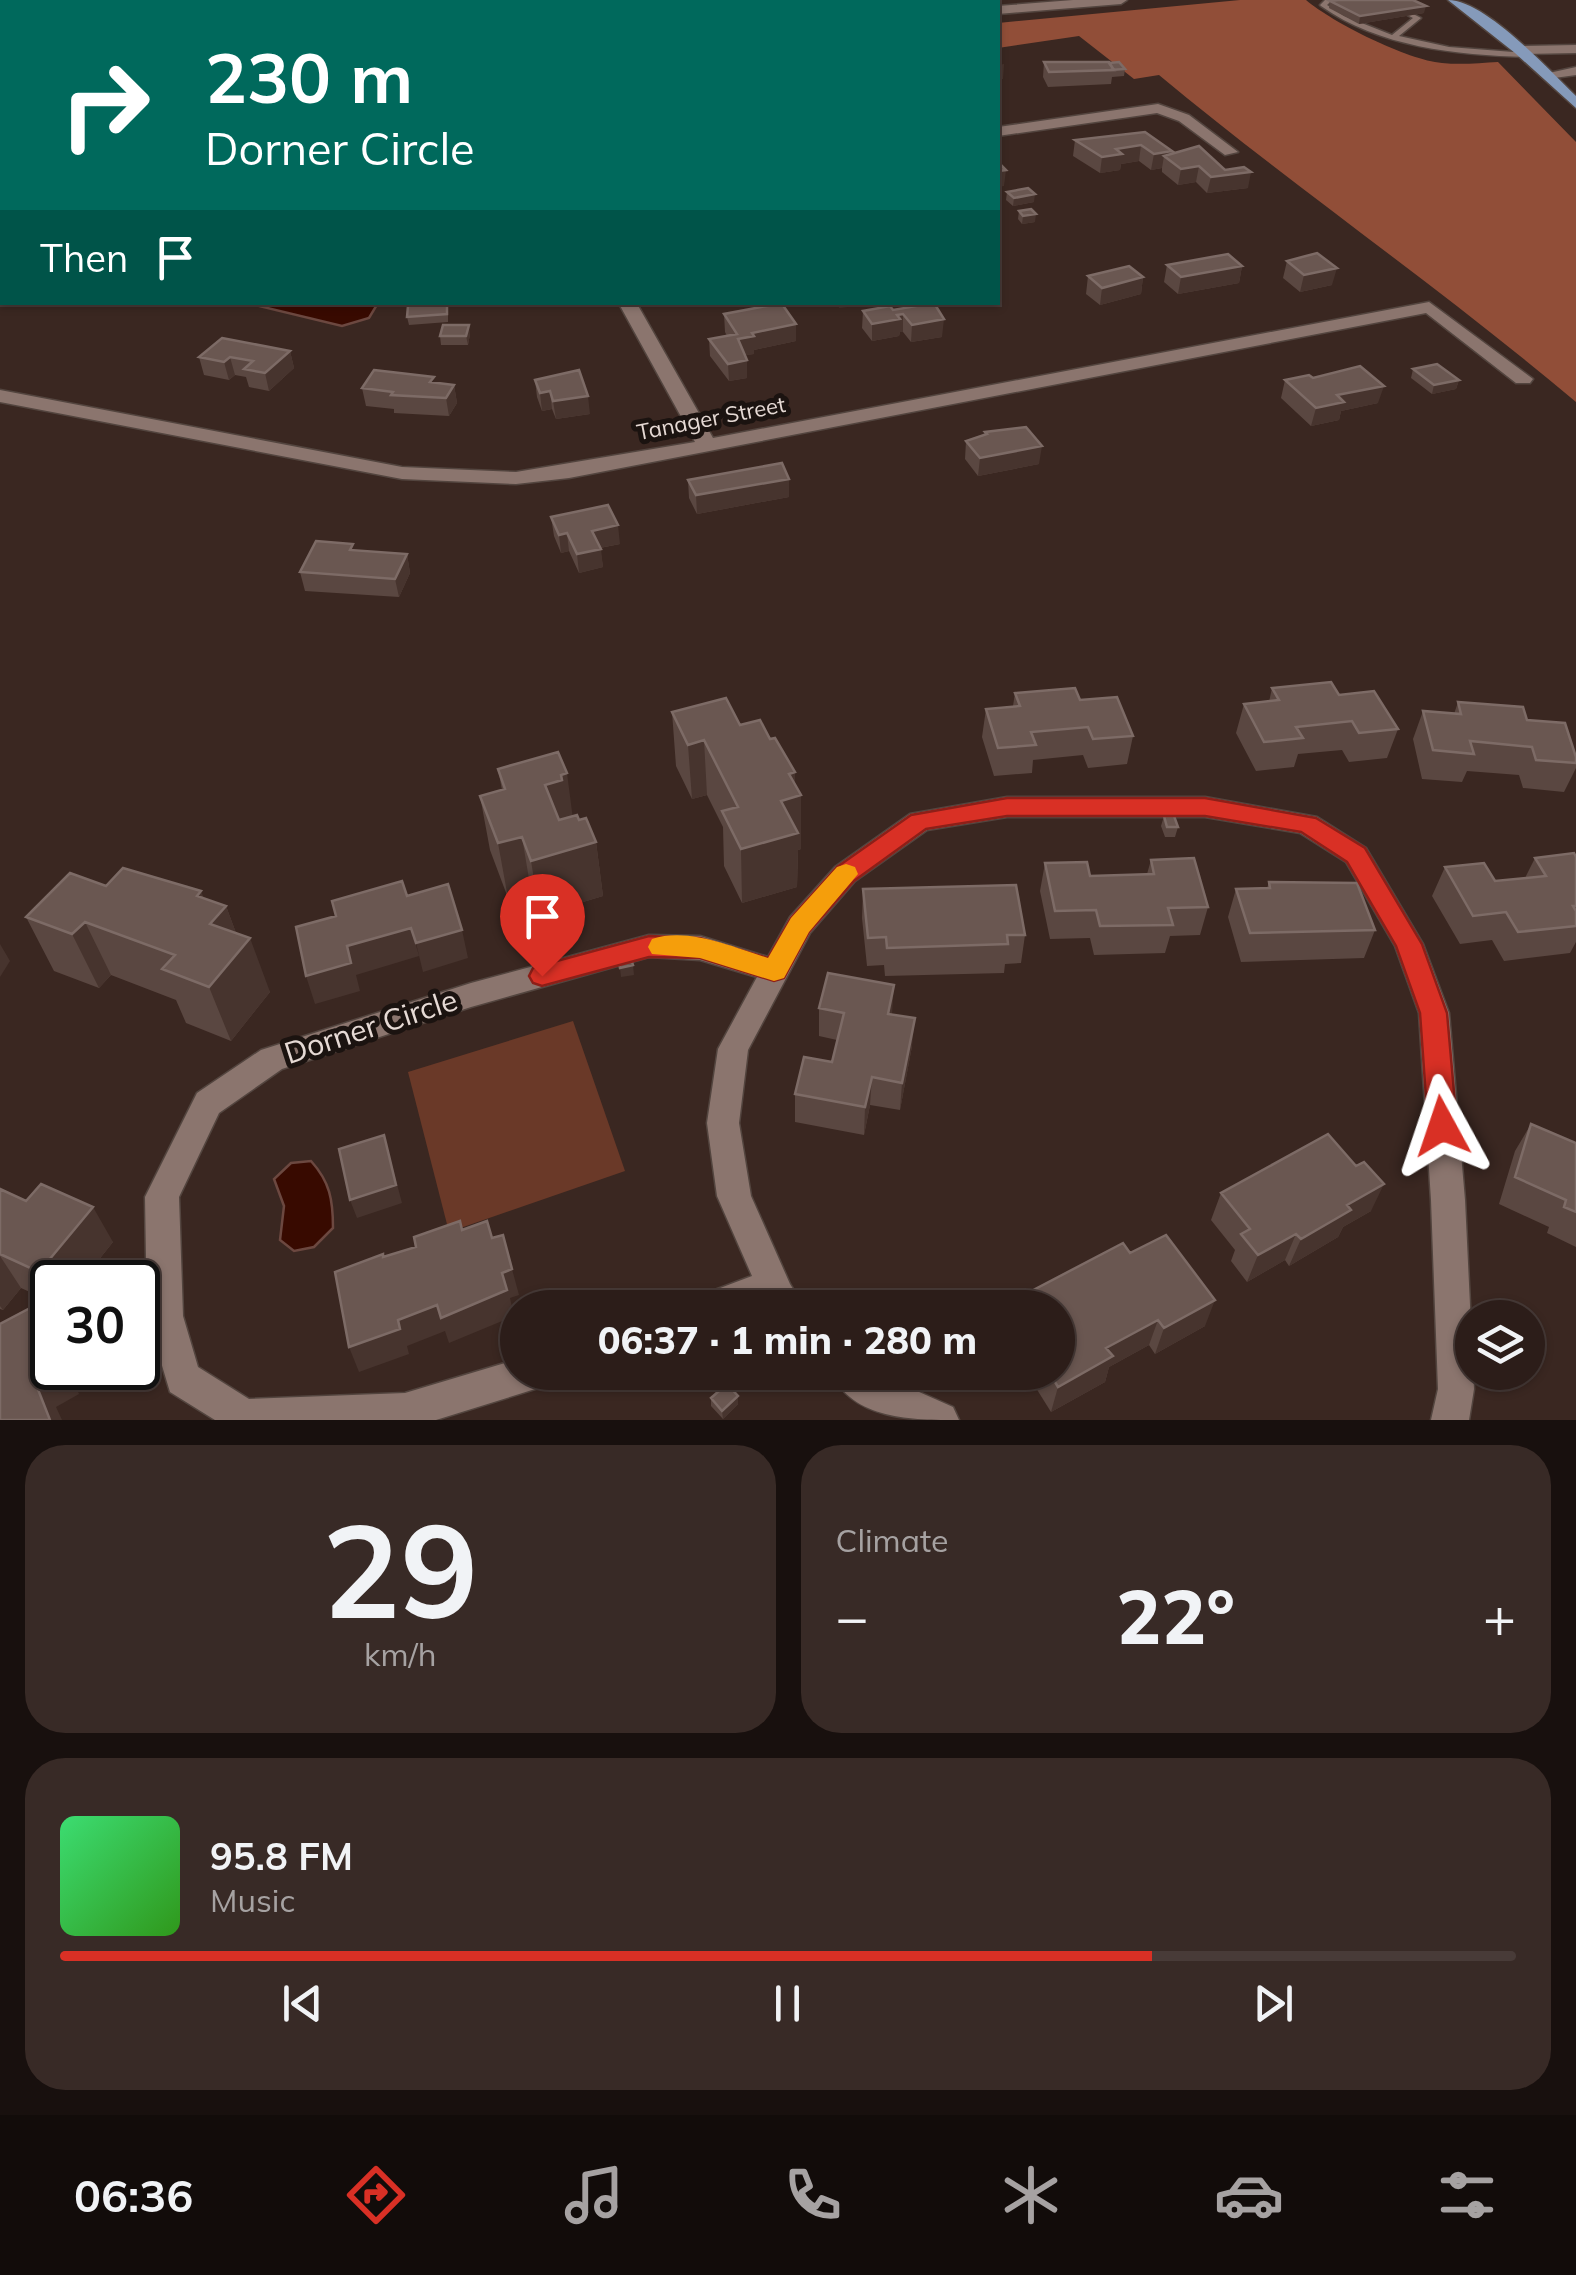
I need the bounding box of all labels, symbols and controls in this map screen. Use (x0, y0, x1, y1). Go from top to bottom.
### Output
text: 230 m (205, 33, 413, 121)
icon: right (40, 40, 170, 170)
text: Dorner Circle (205, 120, 475, 176)
icon: arrive (148, 230, 203, 285)
text: Then (40, 234, 128, 282)
street label: Tanager Street (634, 390, 788, 446)
pin (500, 874, 585, 977)
icon: arrive (515, 889, 570, 944)
street label: Dorner Circle (279, 980, 462, 1072)
position arrow (1390, 1074, 1494, 1178)
speed limit sign: 30 (30, 1260, 160, 1390)
map controls (1455, 1300, 1545, 1390)
button: layers (1455, 1300, 1545, 1390)
text: 06:37 · 1 min · 280 m (598, 1316, 977, 1364)
text: 29 (322, 1487, 478, 1651)
text: Climate (836, 1520, 948, 1560)
text: 22° (1116, 1569, 1235, 1663)
text: − (836, 1582, 869, 1651)
text: + (1483, 1582, 1516, 1651)
text: km/h (364, 1634, 436, 1674)
text: 95.8 FM (210, 1832, 353, 1880)
text: Music (210, 1880, 295, 1920)
icon: previous (275, 1976, 330, 2031)
icon: pause (760, 1976, 815, 2031)
icon: next (1246, 1976, 1301, 2031)
icon: directions (341, 2160, 411, 2230)
icon: music (559, 2160, 629, 2230)
icon: phone (778, 2160, 848, 2230)
icon: climate (996, 2160, 1066, 2230)
icon: car (1214, 2160, 1284, 2230)
icon: filters (1432, 2160, 1502, 2230)
text: 06:36 (74, 2167, 193, 2223)

